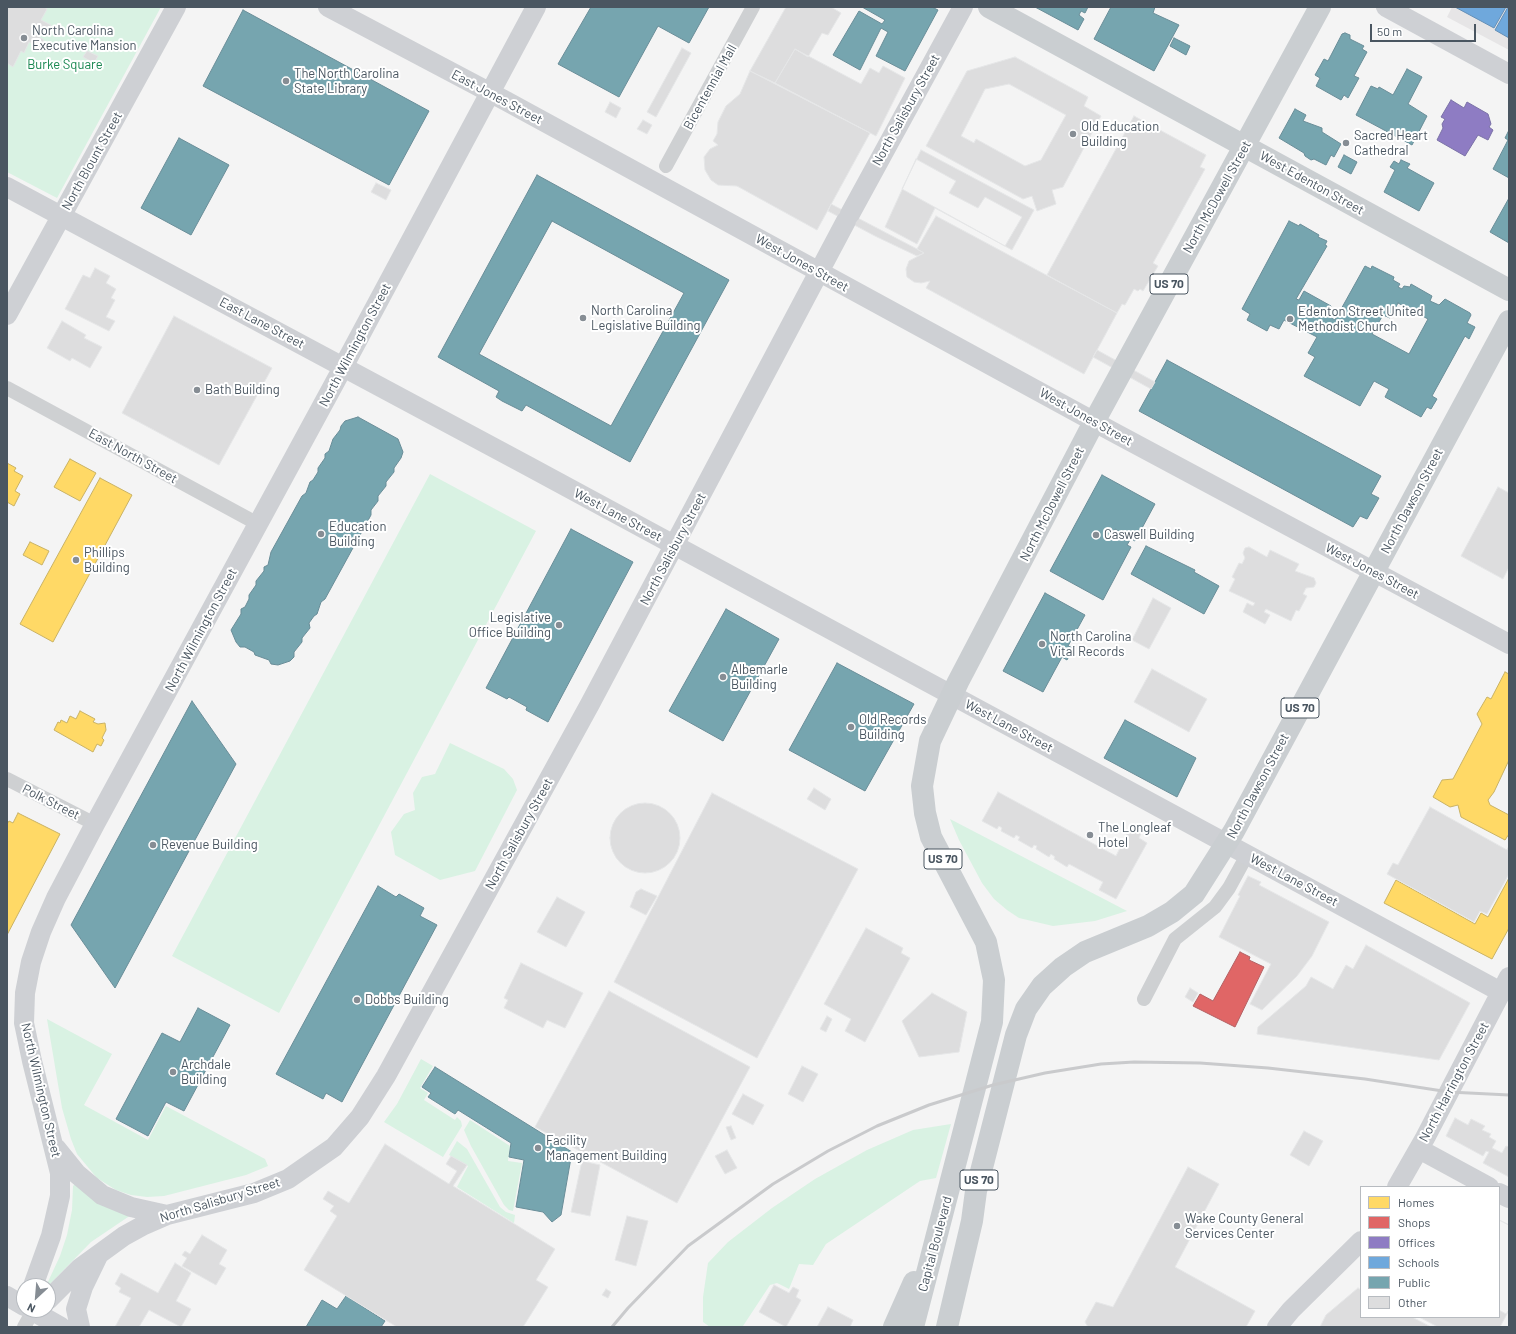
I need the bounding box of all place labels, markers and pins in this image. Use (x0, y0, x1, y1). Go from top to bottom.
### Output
place label: North Carolina Executive Mansion (32, 23, 137, 54)
marker: North Carolina Executive Mansion (19, 33, 29, 43)
place label: The North Carolina State Library (294, 66, 399, 97)
marker: The North Carolina State Library (281, 76, 291, 86)
place label: Old Education Building (1081, 119, 1159, 150)
place label: Sacred Heart Cathedral (1354, 128, 1428, 159)
marker: Old Education Building (1068, 129, 1078, 139)
marker: Sacred Heart Cathedral (1341, 138, 1351, 148)
place label: North Carolina Legislative Building (591, 303, 701, 334)
place label: Edenton Street United Methodist Church (1298, 304, 1424, 335)
marker: North Carolina Legislative Building (578, 313, 588, 323)
marker: Edenton Street United Methodist Church (1285, 314, 1295, 324)
place label: Bath Building (205, 382, 280, 398)
marker: Bath Building (192, 385, 202, 395)
place label: Education Building (329, 519, 386, 550)
place label: Caswell Building (1104, 527, 1195, 543)
marker: Education Building (316, 529, 326, 539)
marker: Caswell Building (1091, 530, 1101, 540)
place label: Phillips Building (84, 545, 130, 576)
marker: Phillips Building (71, 555, 81, 565)
place label: Legislative Office Building (469, 610, 551, 641)
marker: Legislative Office Building (554, 620, 564, 630)
place label: North Carolina Vital Records (1050, 629, 1131, 660)
marker: North Carolina Vital Records (1037, 639, 1047, 649)
place label: Albemarle Building (731, 662, 788, 693)
marker: Albemarle Building (718, 672, 728, 682)
place label: Old Records Building (859, 712, 926, 743)
marker: Old Records Building (846, 722, 856, 732)
place label: The Longleaf Hotel (1098, 820, 1171, 851)
marker: The Longleaf Hotel (1085, 830, 1095, 840)
place label: Revenue Building (161, 837, 258, 853)
marker: Revenue Building (148, 840, 158, 850)
place label: Dobbs Building (365, 992, 449, 1008)
marker: Dobbs Building (352, 995, 362, 1005)
place label: Archdale Building (181, 1057, 231, 1088)
marker: Archdale Building (168, 1067, 178, 1077)
place label: Facility Management Building (546, 1133, 667, 1164)
marker: Facility Management Building (533, 1143, 543, 1153)
place label: Wake County General Services Center (1185, 1211, 1304, 1242)
marker: Wake County General Services Center (1172, 1221, 1182, 1231)

